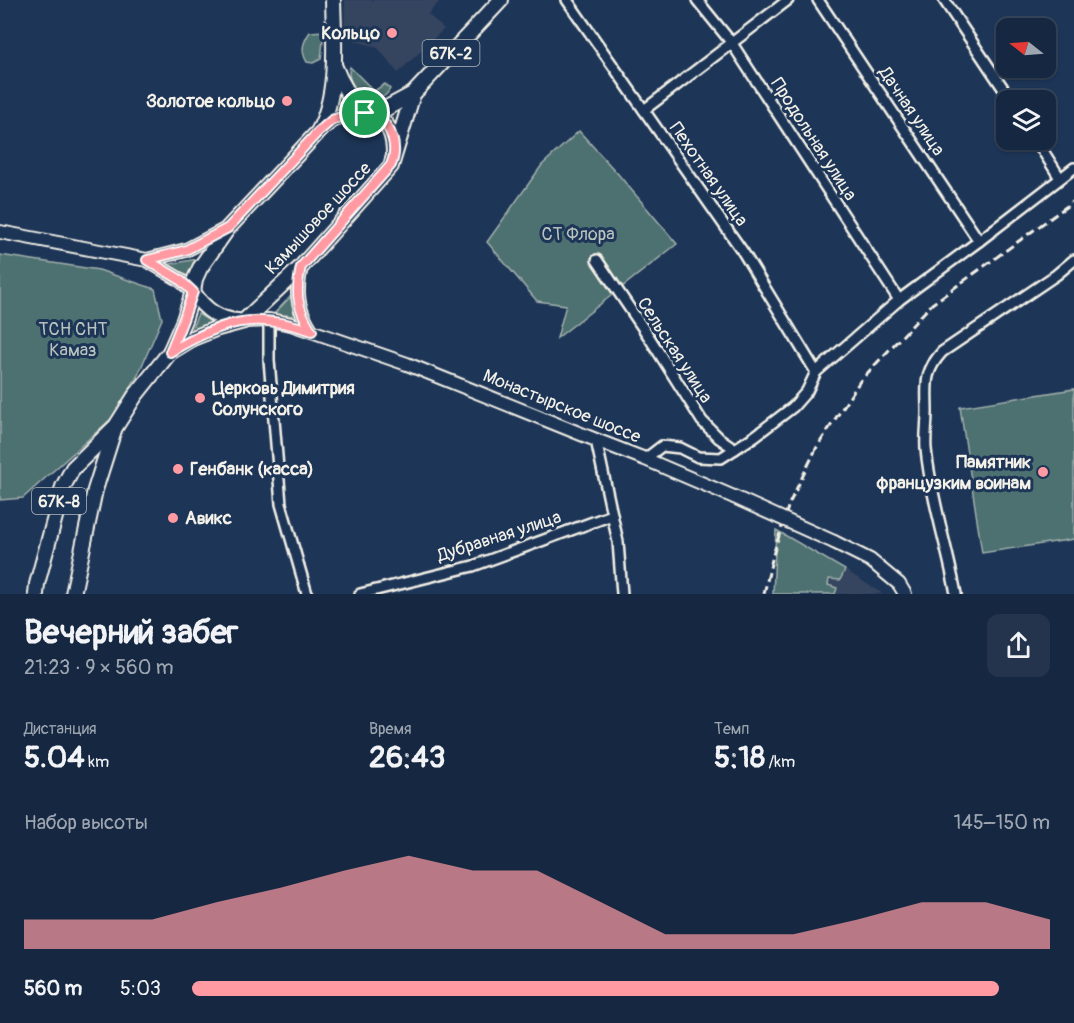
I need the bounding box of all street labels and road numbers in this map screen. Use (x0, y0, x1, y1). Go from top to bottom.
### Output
road number: 67К-2 (422, 40, 480, 66)
street label: Дачная улица (873, 61, 950, 160)
street label: Продольная улица (765, 74, 862, 205)
street label: Пехотная улица (664, 118, 753, 231)
street label: Камышовое шоссе (260, 157, 376, 279)
street label: Сельская улица (632, 293, 717, 408)
street label: Монастырское шоссе (479, 364, 644, 449)
road number: 67К-8 (32, 488, 86, 514)
street label: Дубравная улица (433, 506, 564, 568)

